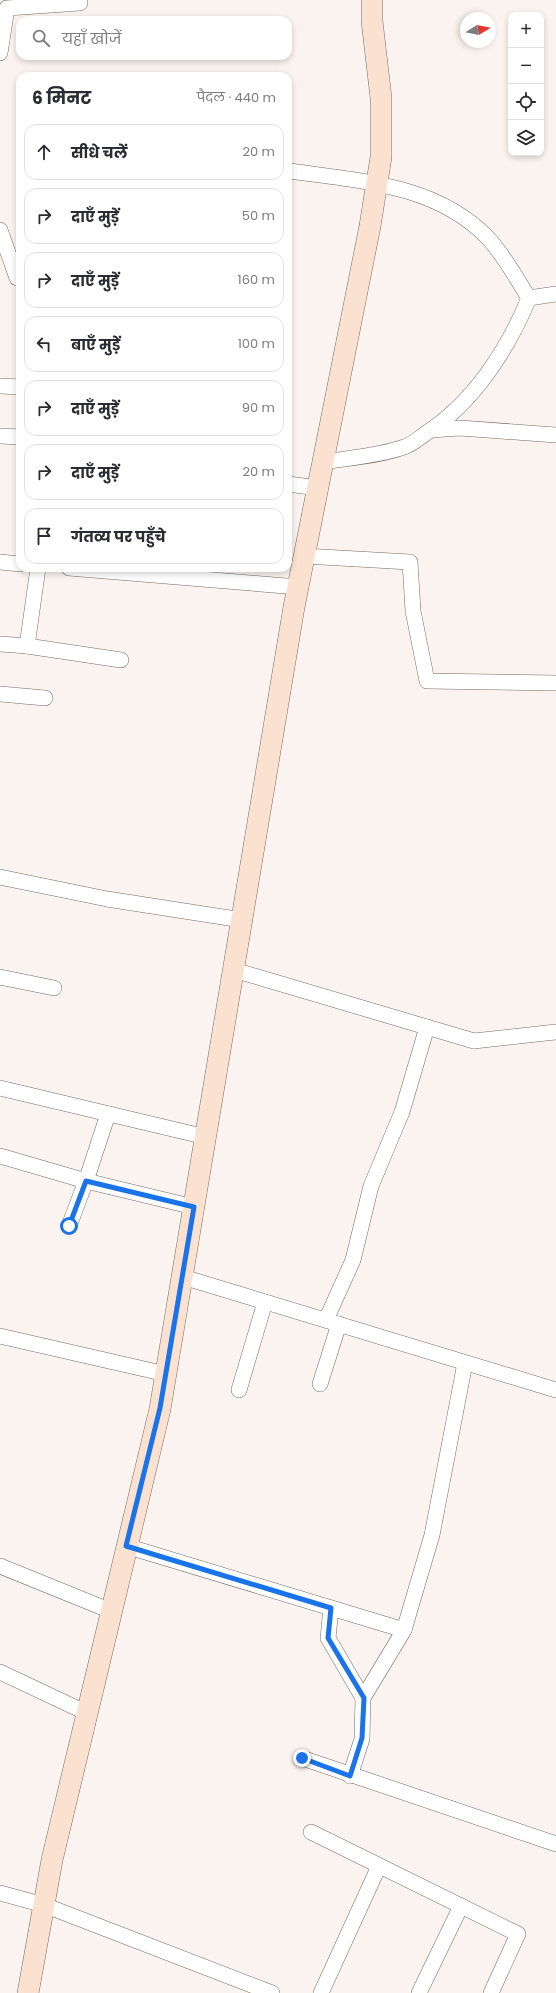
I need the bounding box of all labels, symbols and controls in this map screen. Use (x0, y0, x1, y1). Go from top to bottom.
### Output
north arrow (460, 12, 496, 48)
map controls (508, 12, 544, 156)
button: + (508, 12, 544, 48)
search box (16, 16, 292, 60)
icon: search (30, 27, 52, 49)
text: यहाँ खोजें (62, 28, 121, 49)
button: − (508, 48, 544, 84)
button: locate (508, 84, 544, 120)
text: 6 मिनट (32, 86, 91, 110)
text: पैदल · 440 m (197, 88, 276, 107)
button: layers (508, 120, 544, 156)
icon: ahead (33, 141, 55, 163)
text: सीधे चलें (71, 142, 127, 163)
text: 20 m (242, 142, 275, 161)
icon: right (33, 205, 55, 227)
text: दाएँ मुड़ें (71, 206, 119, 227)
text: 50 m (242, 206, 275, 225)
icon: right (33, 269, 55, 291)
text: दाएँ मुड़ें (71, 270, 119, 291)
text: 160 m (238, 270, 275, 289)
icon: left (33, 333, 55, 355)
text: बाएँ मुड़ें (71, 334, 120, 355)
text: 100 m (238, 334, 275, 353)
icon: right (33, 397, 55, 419)
text: दाएँ मुड़ें (71, 398, 119, 419)
text: 90 m (242, 398, 275, 417)
icon: right (33, 461, 55, 483)
text: दाएँ मुड़ें (71, 462, 119, 483)
text: 20 m (242, 462, 275, 481)
icon: arrive (33, 525, 55, 547)
text: गंतव्य पर पहुँचे (71, 526, 166, 547)
route start (60, 1217, 78, 1235)
route end (293, 1749, 311, 1767)

